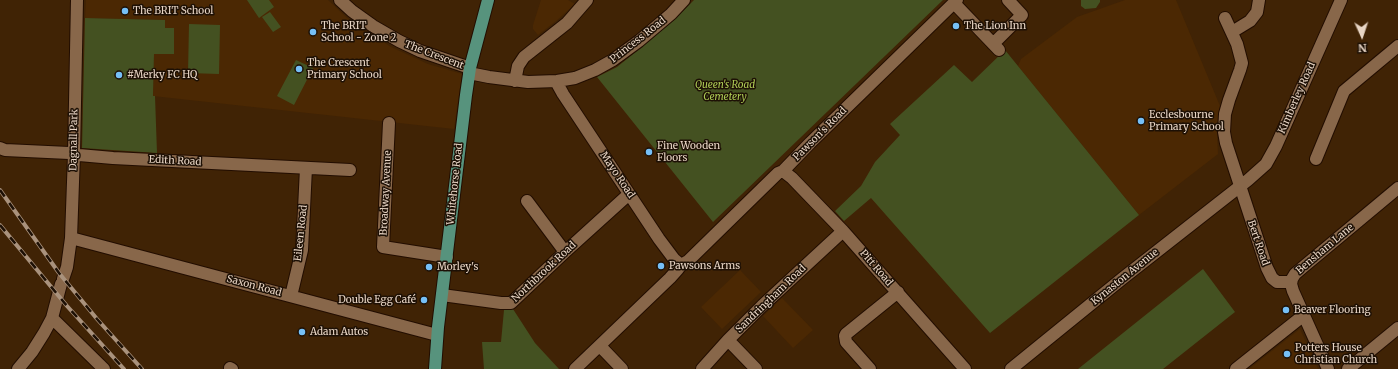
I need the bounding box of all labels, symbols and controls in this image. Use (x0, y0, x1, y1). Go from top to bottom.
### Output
place label: The BRIT School (133, 5, 213, 17)
marker: The BRIT School (120, 6, 130, 16)
street label: Princess Road (608, 14, 668, 66)
north arrow (1342, 16, 1382, 56)
place label: The BRIT School - Zone 2 (321, 20, 397, 44)
place label: The Lion Inn (964, 20, 1026, 32)
marker: The Lion Inn (951, 21, 961, 31)
marker: The BRIT School - Zone 2 (308, 27, 318, 37)
street label: The Crescent (403, 38, 465, 72)
text: N (1358, 41, 1367, 55)
place label: The Crescent Primary School (307, 57, 382, 80)
street label: Kimberley Road (1276, 60, 1318, 136)
marker: The Crescent Primary School (294, 64, 304, 74)
place label: #Merky FC HQ (127, 69, 197, 81)
marker: #Merky FC HQ (114, 70, 124, 80)
park label: Queen's Road Cemetery (695, 79, 755, 102)
street label: Pawson's Road (791, 105, 849, 163)
street label: Dagnall Park (67, 109, 81, 171)
place label: Ecclesbourne Primary School (1149, 109, 1224, 132)
marker: Ecclesbourne Primary School (1136, 116, 1146, 126)
place label: Fine Wooden Floors (657, 140, 720, 164)
street label: Whitehorse Road (445, 142, 465, 226)
marker: Fine Wooden Floors (644, 147, 654, 157)
street label: Broadway Avenue (378, 150, 394, 236)
street label: Mayo Road (597, 150, 637, 200)
street label: Edith Road (148, 154, 202, 168)
street label: Eileen Road (292, 204, 310, 262)
street label: Bert Road (1245, 219, 1271, 267)
street label: Bensham Lane (1294, 221, 1356, 277)
street label: Northbrook Road (509, 239, 579, 305)
street label: Kynaston Avenue (1089, 246, 1161, 308)
street label: Pitt Road (857, 247, 895, 289)
place label: Pawsons Arms (669, 260, 740, 272)
place label: Morley's (437, 261, 478, 273)
marker: Pawsons Arms (656, 261, 666, 271)
marker: Morley's (424, 262, 434, 272)
street label: Sandringham Road (733, 262, 809, 336)
street label: Saxon Road (225, 273, 283, 299)
place label: Double Egg Café (338, 294, 416, 306)
marker: Double Egg Café (419, 295, 429, 305)
place label: Beaver Flooring (1294, 304, 1370, 316)
marker: Beaver Flooring (1281, 305, 1291, 315)
place label: Adam Autos (310, 326, 368, 338)
marker: Adam Autos (297, 327, 307, 337)
place label: Potters House Christian Church (1295, 342, 1377, 366)
marker: Potters House Christian Church (1282, 349, 1292, 359)

